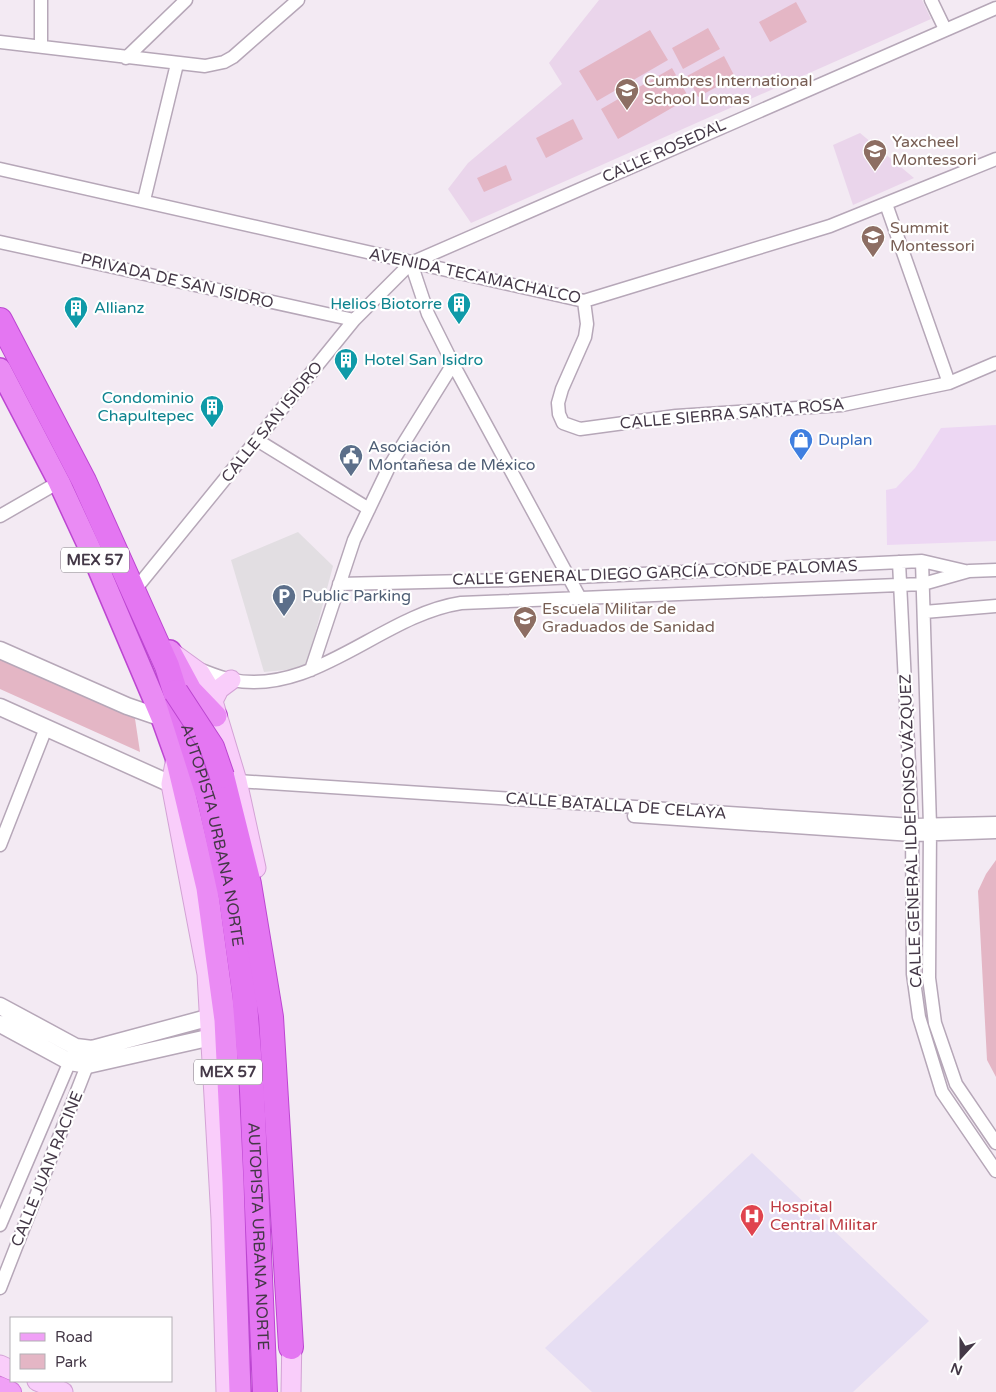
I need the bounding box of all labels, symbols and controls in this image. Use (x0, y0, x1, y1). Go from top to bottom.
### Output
place label: Cumbres International School Lomas (644, 71, 812, 109)
school or university icon: Cumbres International School Lomas (614, 77, 640, 111)
street label: CALLE ROSEDAL (599, 115, 729, 187)
place label: Yaxcheel Montessori (892, 132, 977, 170)
school or university icon: Yaxcheel Montessori (862, 138, 888, 172)
place label: Summit Montessori (890, 218, 975, 256)
school or university icon: Summit Montessori (860, 224, 886, 258)
street label: AVENIDA TECAMACHALCO (367, 244, 583, 308)
street label: PRIVADA DE SAN ISIDRO (79, 249, 275, 313)
building icon: Helios Biotorre (446, 291, 472, 325)
place label: Helios Biotorre (330, 294, 442, 314)
building icon: Allianz (63, 295, 89, 329)
place label: Allianz (94, 298, 145, 318)
building icon: Hotel San Isidro (333, 347, 359, 381)
place label: Hotel San Isidro (364, 350, 483, 370)
street label: CALLE SAN ISIDRO (217, 357, 327, 487)
place label: Condominio Chapultepec (98, 388, 194, 426)
building icon: Condominio Chapultepec (199, 394, 225, 428)
street label: CALLE SIERRA SANTA ROSA (619, 394, 845, 434)
shop icon: Duplan (788, 427, 814, 461)
place label: Duplan (818, 430, 872, 450)
place label: Asociación Montañesa de México (368, 437, 536, 475)
public building icon: Asociación Montañesa de México (338, 443, 364, 477)
road number: MEX 57 (61, 548, 129, 572)
street label: CALLE GENERAL DIEGO GARCÍA CONDE PALOMAS (452, 556, 858, 590)
parking icon: Public Parking (271, 583, 297, 617)
place label: Public Parking (302, 586, 411, 606)
place label: Escuela Militar de Graduados de Sanidad (542, 599, 715, 637)
school or university icon: Escuela Militar de Graduados de Sanidad (512, 605, 538, 639)
street label: CALLE GENERAL ILDEFONSO VÁZQUEZ (896, 674, 926, 988)
street label: AUTOPISTA URBANA NORTE (176, 722, 248, 948)
street label: CALLE BATALLA DE CELAYA (505, 788, 727, 824)
road number: MEX 57 (194, 1060, 262, 1084)
street label: CALLE JUAN RACINE (7, 1088, 87, 1250)
street label: AUTOPISTA URBANA NORTE (243, 1122, 273, 1351)
place label: Hospital Central Militar (770, 1197, 878, 1235)
hospital icon: Hospital Central Militar (739, 1203, 765, 1237)
legend (10, 1317, 172, 1382)
text: Road (55, 1328, 93, 1346)
north arrow (936, 1332, 986, 1382)
text: Park (55, 1353, 87, 1371)
text: N (948, 1359, 965, 1379)

